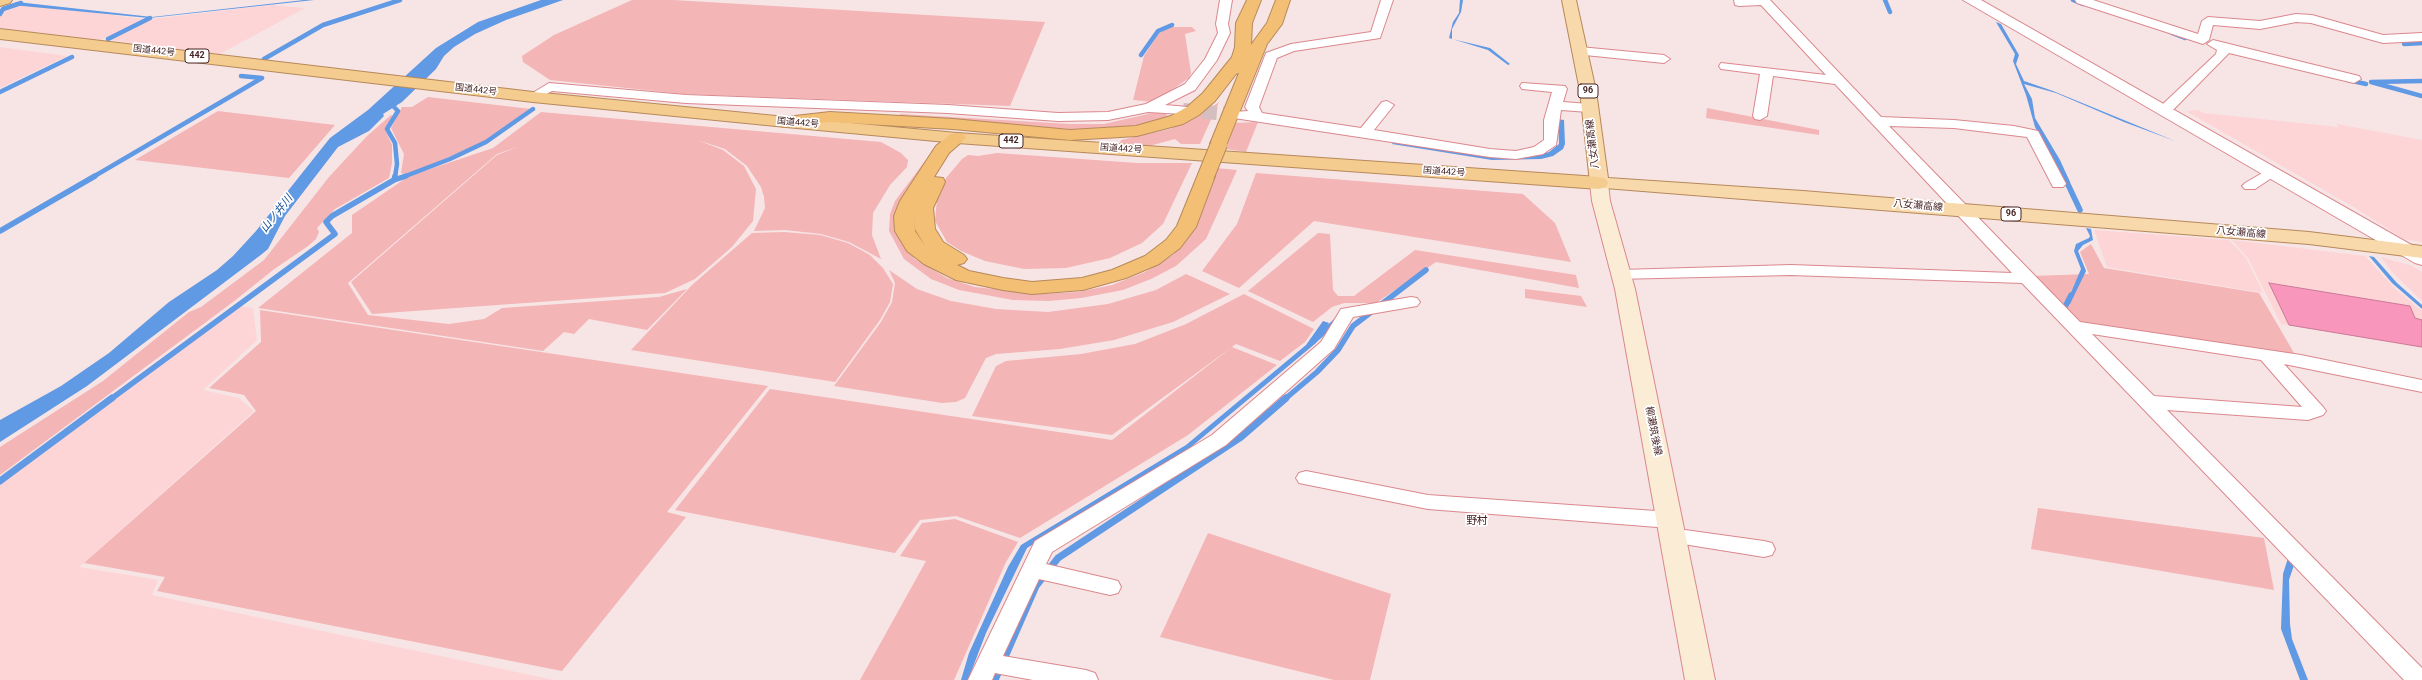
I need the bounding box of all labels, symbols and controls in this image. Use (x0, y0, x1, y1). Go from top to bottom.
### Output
street label: 国道442号 (132, 43, 176, 59)
road number: 442 (185, 49, 209, 63)
street label: 国道442号 (454, 82, 498, 98)
road number: 96 (1578, 84, 1598, 98)
street label: 国道442号 (777, 116, 819, 130)
street label: 八女瀬高線 (1584, 118, 1602, 170)
road number: 442 (999, 134, 1023, 148)
street label: 国道442号 (1100, 142, 1142, 156)
street label: 国道442号 (1423, 165, 1465, 179)
water label: 山ノ井川 (258, 193, 296, 235)
street label: 八女瀬高線 (1893, 198, 1943, 214)
road number: 96 (2001, 207, 2021, 221)
street label: 八女瀬高線 (2216, 225, 2266, 241)
street label: 柳瀬筑後線 (1642, 405, 1664, 457)
district label: 野村 (1466, 514, 1488, 528)

